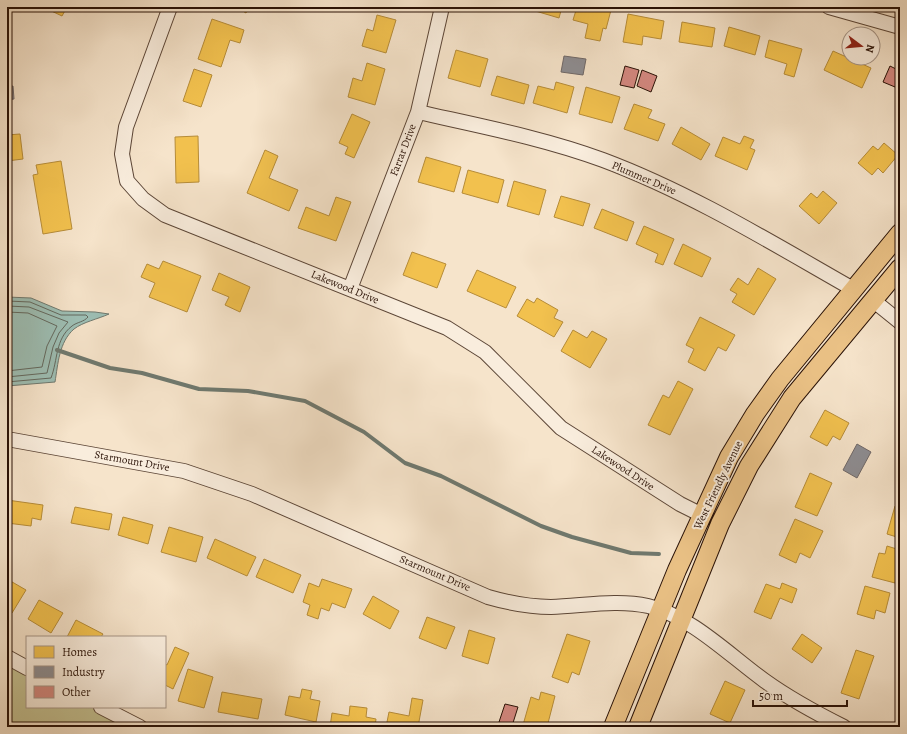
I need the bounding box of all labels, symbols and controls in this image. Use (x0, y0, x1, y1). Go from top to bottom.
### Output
north arrow (841, 26, 881, 66)
text: N (862, 43, 878, 55)
street label: Farrar Drive (386, 122, 420, 178)
street label: Plummer Drive (609, 158, 679, 198)
street label: Lakewood Drive (309, 267, 381, 308)
street label: West Friendly Avenue (690, 438, 746, 533)
street label: Lakewood Drive (589, 442, 657, 494)
street label: Starmount Drive (93, 447, 171, 475)
street label: Starmount Drive (397, 551, 473, 595)
legend (26, 636, 166, 708)
text: Homes (62, 644, 97, 660)
text: Industry (62, 664, 105, 680)
scale bar (753, 682, 847, 708)
text: Other (62, 684, 91, 700)
text: 50 m (759, 688, 783, 704)

